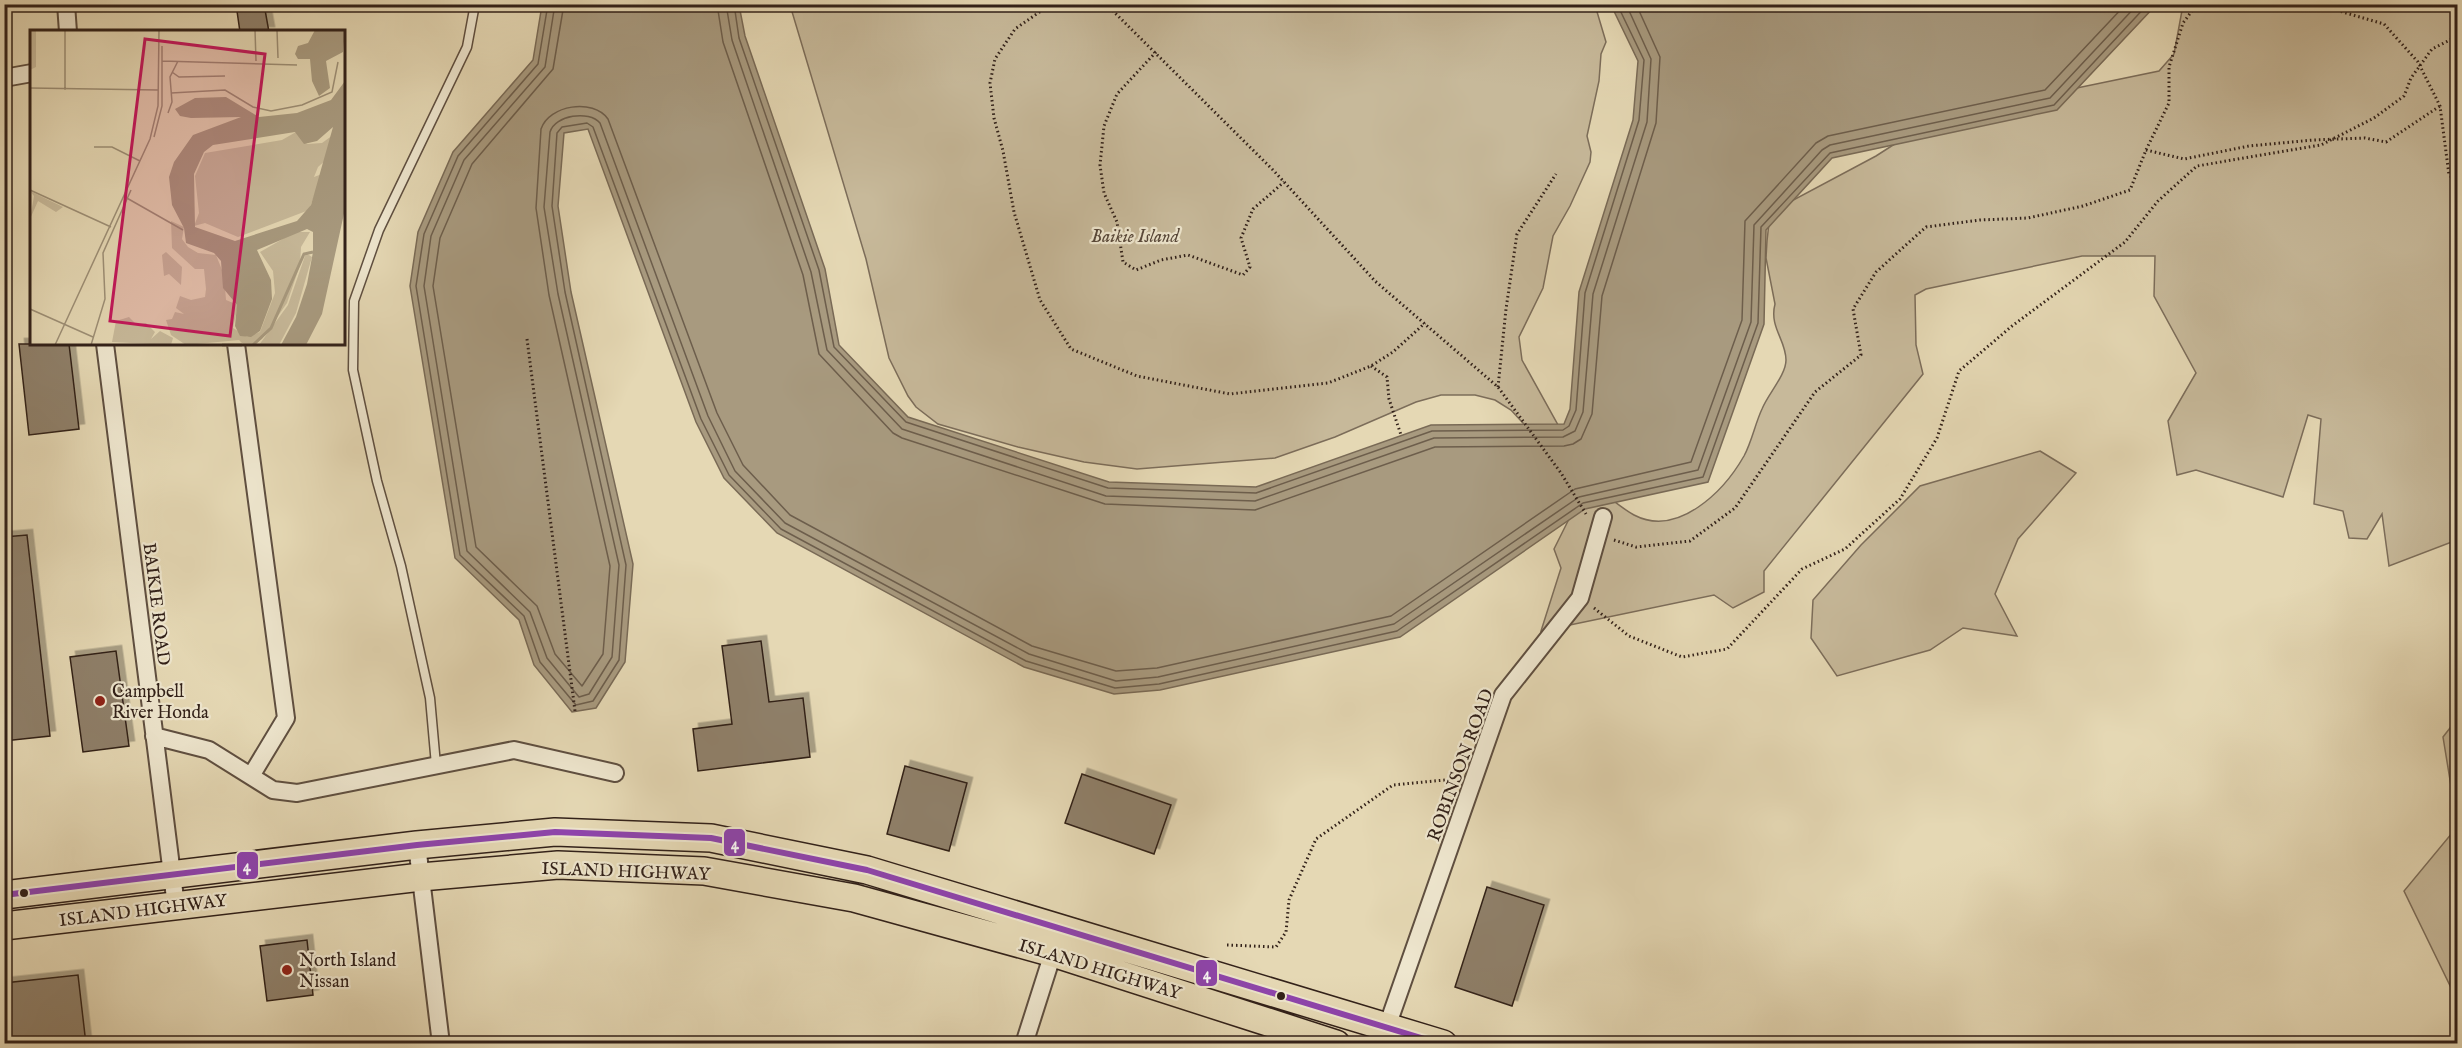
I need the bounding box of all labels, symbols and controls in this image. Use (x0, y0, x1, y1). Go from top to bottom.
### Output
inset map (30, 30, 345, 345)
park label: Baikie Island (1091, 226, 1180, 249)
street label: BAIKIE ROAD (137, 542, 174, 667)
place label: Campbell River Honda (112, 681, 209, 725)
street label: ROBINSON ROAD (1423, 686, 1500, 845)
marker: Campbell River Honda (93, 694, 107, 708)
line badge: 4 (723, 828, 746, 857)
text: 4 (731, 835, 740, 855)
line badge: 4 (236, 851, 259, 880)
text: 4 (243, 857, 252, 877)
street label: ISLAND HIGHWAY (541, 858, 712, 887)
unlabelled marker (18, 887, 30, 899)
street label: ISLAND HIGHWAY (58, 890, 229, 933)
street label: ISLAND HIGHWAY (1015, 935, 1184, 1006)
place label: North Island Nissan (299, 950, 396, 994)
line badge: 4 (1195, 959, 1218, 987)
marker: North Island Nissan (280, 963, 294, 977)
text: 4 (1203, 965, 1212, 985)
unlabelled marker (1275, 990, 1287, 1002)

